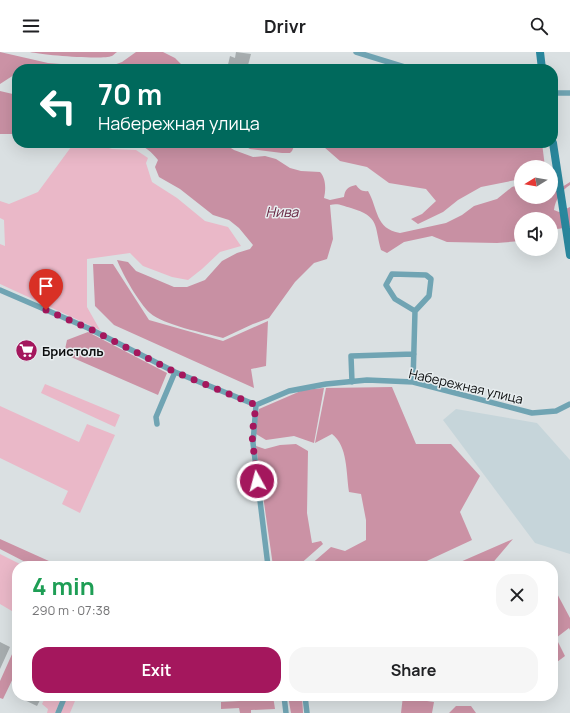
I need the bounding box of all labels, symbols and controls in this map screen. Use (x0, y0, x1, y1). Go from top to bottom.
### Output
text: Drivr (264, 14, 306, 38)
icon: menu (20, 15, 42, 37)
icon: search (528, 15, 550, 37)
text: 70 m (98, 75, 162, 113)
icon: left (32, 80, 84, 132)
text: Набережная улица (98, 111, 260, 135)
north arrow (514, 160, 558, 204)
map controls (514, 160, 558, 256)
water label: Нива (266, 202, 300, 221)
button: sound (514, 212, 558, 256)
pin (29, 269, 63, 310)
icon: arrive (35, 275, 57, 297)
supermarket icon: Бристоль (13, 338, 39, 364)
place label: Бристоль (42, 342, 104, 360)
street label: Набережная улица (407, 364, 525, 408)
position arrow (236, 460, 278, 502)
text: 4 min (32, 569, 95, 602)
button: close (496, 574, 538, 616)
text: 290 m · 07:38 (32, 601, 110, 619)
button: Exit (32, 647, 281, 693)
button: Share (289, 647, 538, 693)

